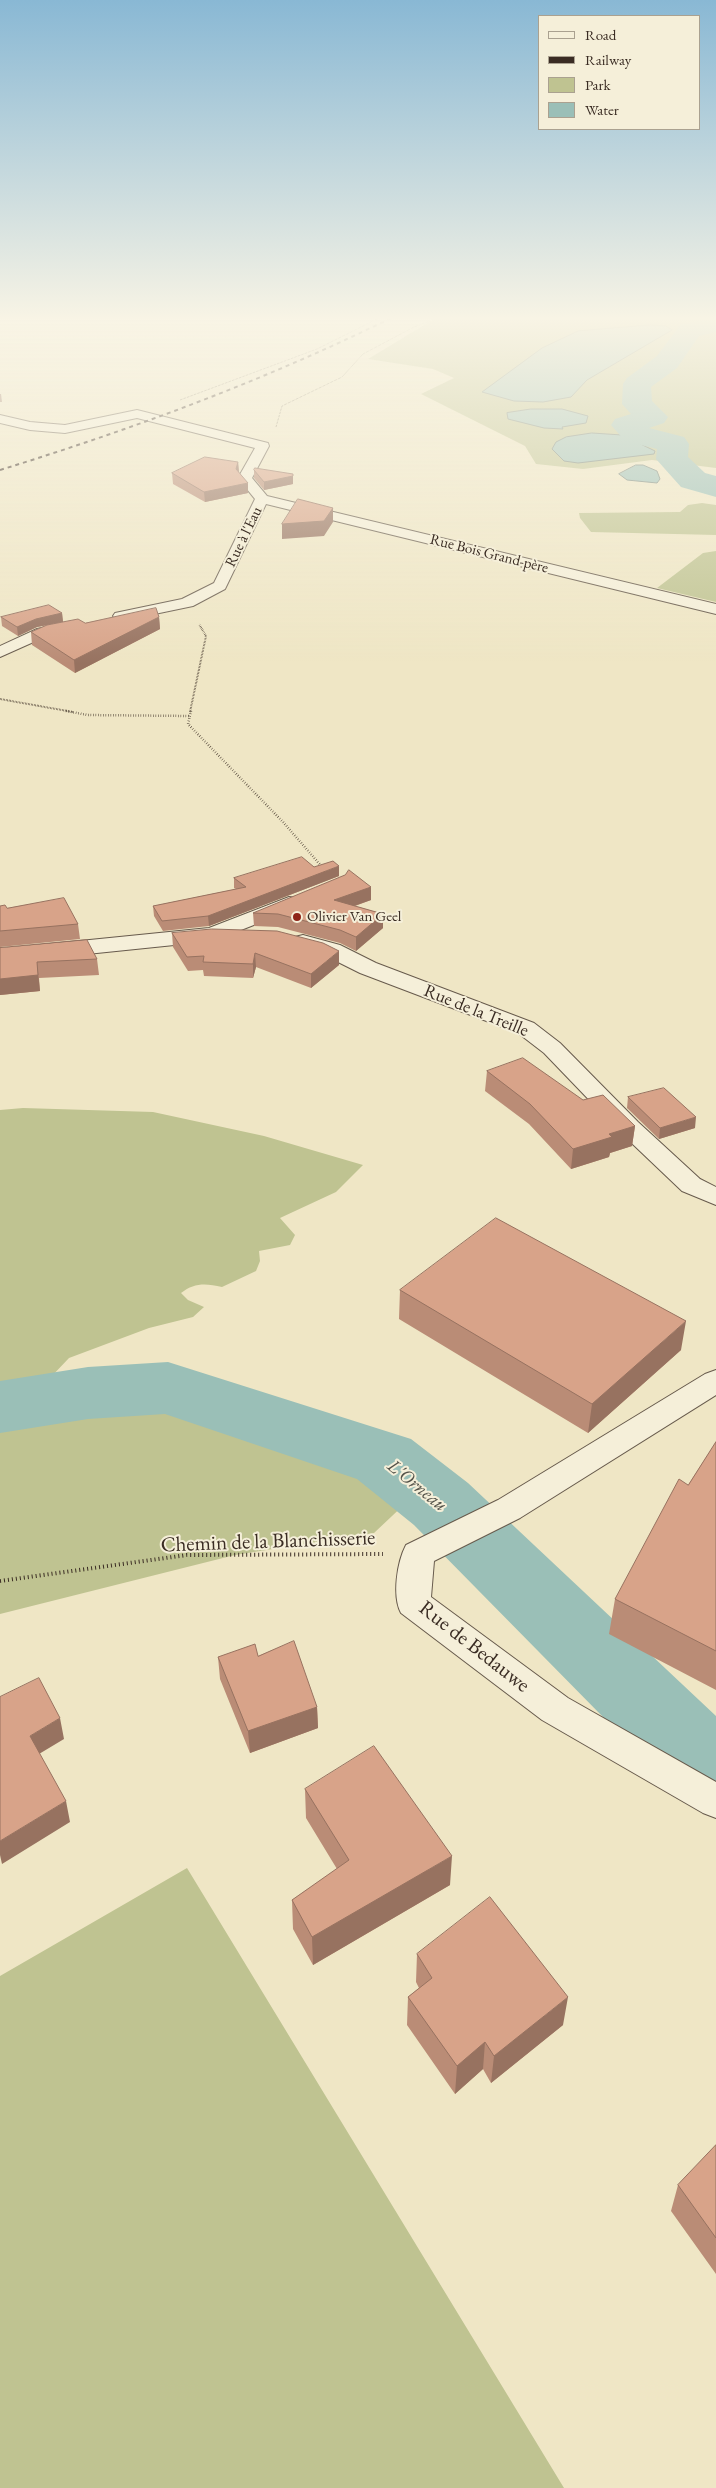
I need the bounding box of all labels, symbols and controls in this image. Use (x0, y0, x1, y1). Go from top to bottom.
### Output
legend (538, 15, 701, 130)
text: Road (585, 25, 616, 44)
text: Railway (585, 50, 631, 69)
text: Park (585, 75, 611, 94)
text: Water (585, 100, 619, 119)
street label: Rue à l'Eau (222, 504, 266, 570)
street label: Rue Bois Grand-père (428, 531, 550, 577)
place label: Olivier Van Geel (307, 908, 401, 926)
marker: Olivier Van Geel (291, 911, 303, 923)
street label: Rue de la Treille (420, 980, 532, 1042)
water label: L'Orneau (382, 1455, 452, 1517)
street label: Chemin de la Blanchisserie (160, 1526, 376, 1558)
street label: Rue de Bedauwe (413, 1596, 535, 1698)

